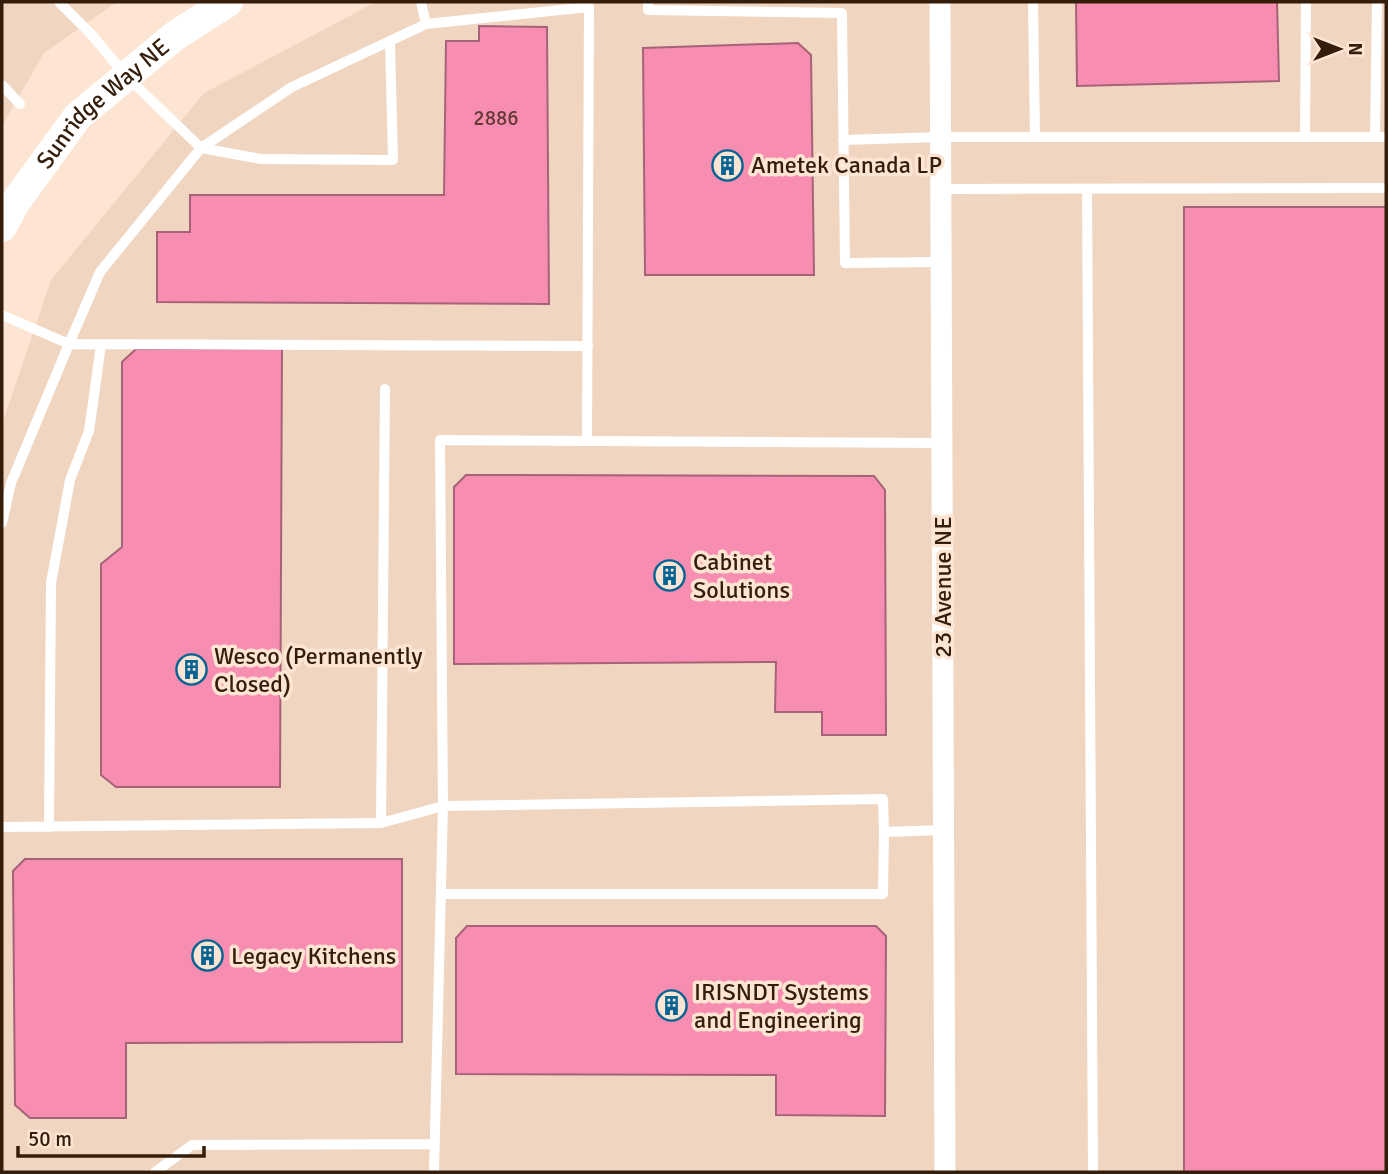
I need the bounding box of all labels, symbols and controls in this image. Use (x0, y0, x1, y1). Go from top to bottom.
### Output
north arrow (1304, 14, 1374, 84)
street label: Sunridge Way NE (30, 32, 176, 175)
text: N (1343, 42, 1367, 56)
house number: 2886 (473, 105, 519, 131)
building icon: Ametek Canada LP (711, 148, 745, 182)
place label: Ametek Canada LP (751, 150, 942, 180)
street label: 23 Avenue NE (928, 516, 958, 658)
place label: Cabinet Solutions (693, 547, 790, 605)
building icon: Cabinet Solutions (653, 559, 687, 593)
place label: Wesco (Permanently Closed) (214, 641, 423, 699)
building icon: Wesco (Permanently Closed) (174, 653, 208, 687)
building icon: Legacy Kitchens (191, 939, 225, 973)
place label: Legacy Kitchens (231, 941, 396, 971)
place label: IRISNDT Systems and Engineering (694, 977, 869, 1035)
building icon: IRISNDT Systems and Engineering (654, 989, 688, 1023)
scale bar (18, 1114, 203, 1158)
text: 50 m (28, 1126, 72, 1152)

